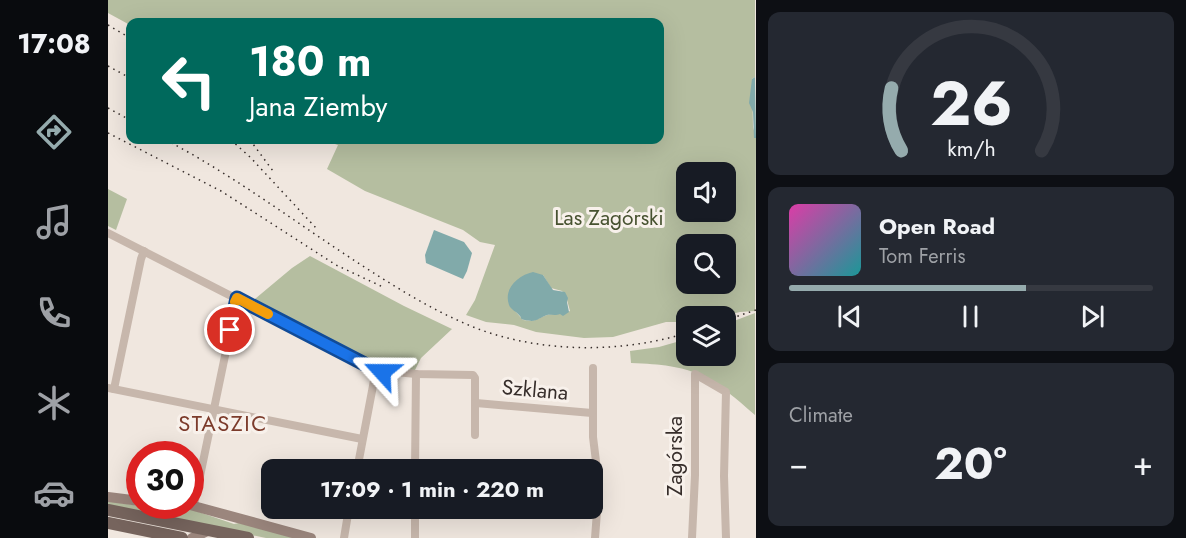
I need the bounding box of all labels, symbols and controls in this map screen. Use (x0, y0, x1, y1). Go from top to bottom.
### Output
text: 17:08 (17, 24, 91, 63)
text: 180 m (249, 31, 372, 92)
icon: left (150, 42, 228, 120)
text: 26 (930, 58, 1012, 148)
text: Jana Ziemby (249, 87, 387, 126)
icon: directions (33, 111, 75, 153)
text: km/h (947, 133, 995, 164)
map controls (676, 162, 736, 366)
button: sound (676, 162, 736, 222)
icon: music (33, 201, 75, 243)
park label: Las Zagórski (554, 203, 664, 233)
text: Open Road (879, 210, 995, 242)
button: search (676, 234, 736, 294)
text: Tom Ferris (879, 242, 966, 271)
icon: phone (33, 292, 75, 334)
icon: previous (833, 300, 866, 333)
icon: pause (954, 300, 987, 333)
icon: next (1076, 300, 1109, 333)
pin (204, 304, 255, 355)
button: layers (676, 306, 736, 366)
icon: arrive (213, 313, 246, 346)
position arrow (350, 340, 414, 404)
street label: Szklana (501, 372, 569, 408)
icon: climate (33, 382, 75, 424)
text: Climate (789, 401, 853, 430)
district label: STASZIC (178, 407, 268, 439)
street label: Zagórska (660, 416, 690, 496)
text: 20° (934, 431, 1007, 496)
text: − (789, 440, 808, 487)
text: + (1133, 440, 1153, 487)
speed limit sign: 30 (126, 441, 204, 519)
icon: car (33, 472, 75, 514)
text: 17:09 · 1 min · 220 m (320, 473, 544, 505)

